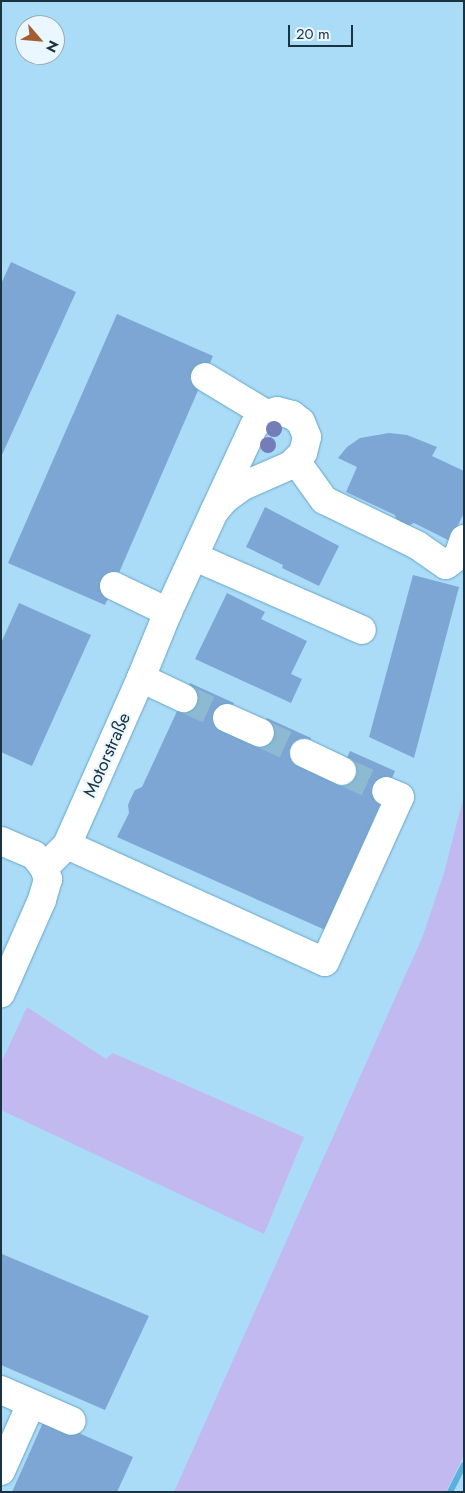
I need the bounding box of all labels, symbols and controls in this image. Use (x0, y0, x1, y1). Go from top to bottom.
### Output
north arrow (15, 15, 65, 65)
scale bar (290, 15, 355, 47)
text: 20 m (296, 23, 330, 45)
text: N (41, 37, 64, 56)
street label: Motorstraße (79, 709, 135, 801)

